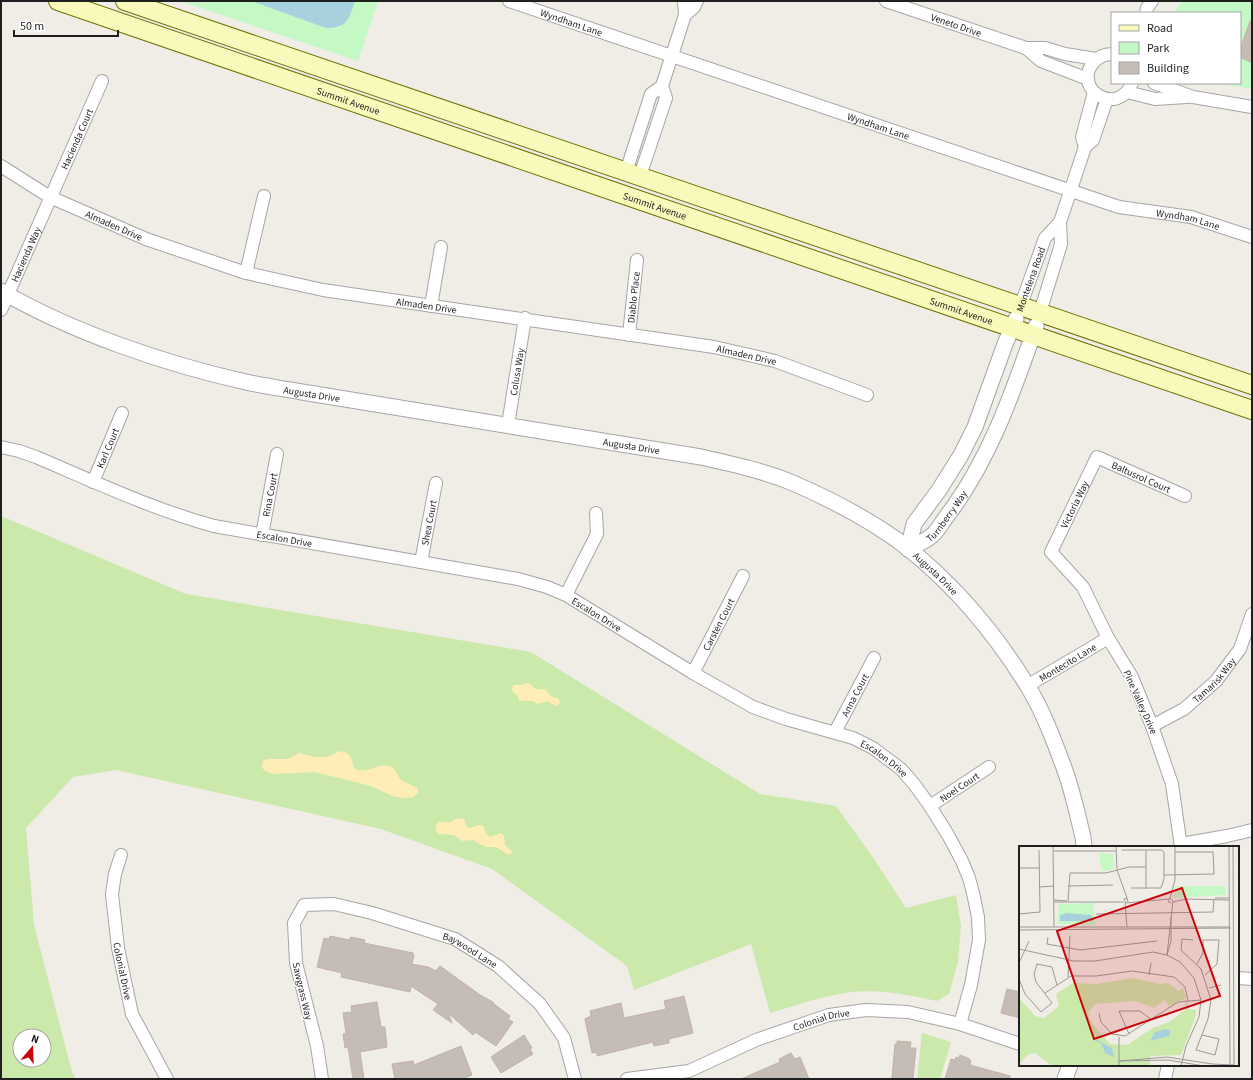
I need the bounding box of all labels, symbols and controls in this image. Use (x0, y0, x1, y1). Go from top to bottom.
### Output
street label: Wyndham Lane (538, 6, 604, 40)
street label: Veneto Drive (929, 10, 983, 41)
scale bar (14, 12, 118, 38)
legend (1111, 12, 1241, 84)
text: 50 m (20, 18, 44, 35)
text: Road (1147, 20, 1173, 37)
text: Park (1147, 40, 1169, 57)
text: Building (1147, 60, 1189, 77)
street label: Summit Avenue (315, 84, 382, 119)
street label: Hacienda Court (58, 106, 97, 172)
street label: Wyndham Lane (845, 110, 911, 144)
street label: Summit Avenue (621, 189, 688, 224)
street label: Wyndham Lane (1155, 206, 1221, 234)
street label: Almaden Drive (83, 207, 145, 245)
street label: Hacienda Way (8, 224, 45, 284)
street label: Montelena Road (1013, 245, 1049, 314)
street label: Diablo Place (624, 271, 644, 324)
street label: Summit Avenue (928, 294, 995, 329)
street label: Almaden Drive (395, 295, 458, 317)
street label: Almaden Drive (715, 342, 778, 369)
street label: Colusa Way (507, 347, 528, 397)
street label: Augusta Drive (282, 383, 341, 406)
street label: Karl Court (94, 425, 123, 471)
street label: Augusta Drive (602, 435, 661, 458)
street label: Baltusrol Court (1109, 458, 1173, 497)
street label: Rina Court (260, 471, 281, 518)
street label: Victoria Way (1058, 478, 1093, 531)
street label: Turnberry Way (923, 488, 971, 546)
street label: Shea Court (418, 498, 441, 547)
street label: Escalon Drive (255, 528, 313, 551)
street label: Augusta Drive (910, 549, 961, 599)
street label: Escalon Drive (569, 594, 624, 635)
street label: Carsten Court (700, 595, 739, 653)
street label: Montecito Lane (1037, 640, 1099, 685)
street label: Tamarisk Way (1190, 655, 1239, 706)
street label: Pine Valley Drive (1120, 668, 1161, 737)
street label: Anna Court (838, 671, 873, 719)
street label: Escalon Drive (858, 737, 911, 780)
street label: Noel Court (937, 769, 983, 806)
inset map (1019, 846, 1239, 1066)
street label: Baywood Lane (441, 930, 500, 972)
street label: Colonial Drive (109, 942, 135, 1001)
street label: Sawgrass Way (289, 961, 316, 1022)
street label: Colonial Drive (791, 1006, 851, 1035)
north arrow (12, 1028, 52, 1068)
text: N (29, 1031, 41, 1047)

